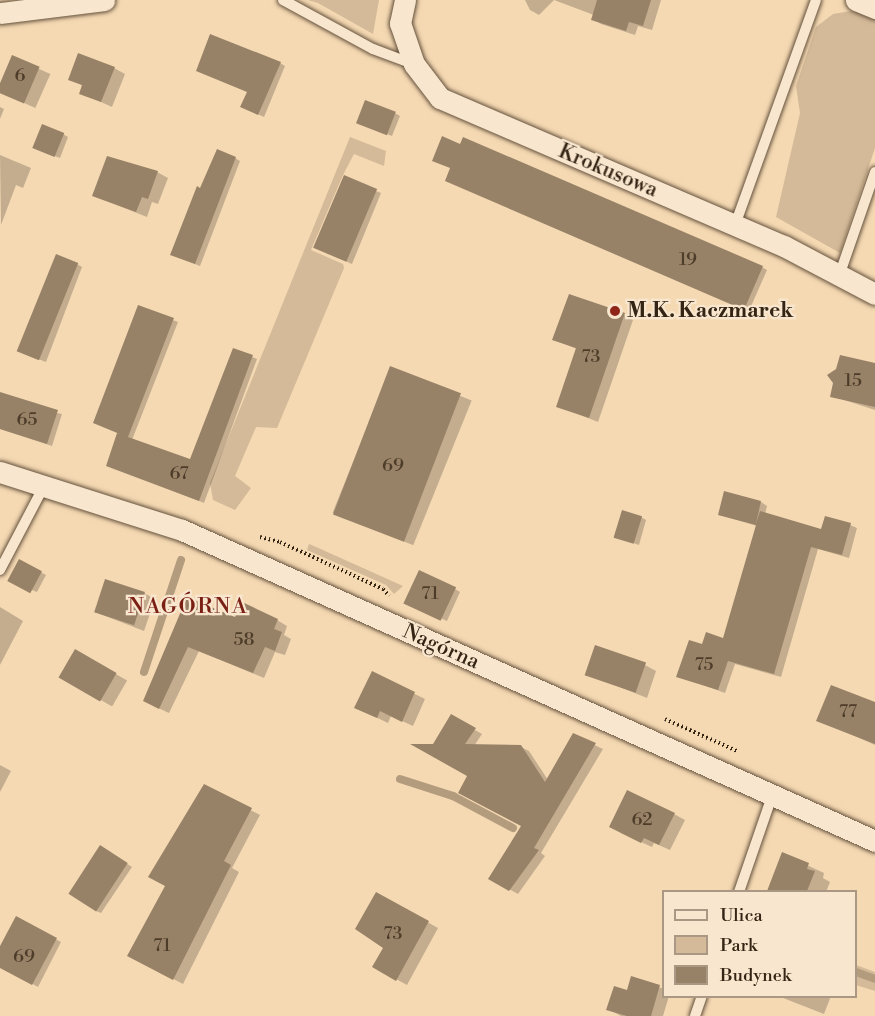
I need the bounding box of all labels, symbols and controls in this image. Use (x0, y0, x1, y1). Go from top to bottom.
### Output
house number: 6 (15, 65, 25, 87)
street label: Krokusowa (555, 139, 661, 203)
house number: 19 (679, 249, 697, 271)
place label: M.K. Kaczmarek (627, 298, 793, 324)
marker: M.K. Kaczmarek (608, 304, 622, 318)
house number: 73 (582, 346, 600, 368)
house number: 15 (844, 370, 862, 392)
house number: 65 (17, 409, 37, 431)
house number: 69 (382, 455, 404, 477)
house number: 67 (169, 463, 189, 485)
house number: 71 (421, 583, 439, 605)
district label: NAGÓRNA (128, 594, 248, 620)
street label: Nagórna (399, 619, 483, 675)
house number: 58 (234, 629, 254, 651)
house number: 75 (695, 654, 713, 676)
house number: 77 (839, 701, 857, 723)
house number: 62 (631, 809, 653, 831)
legend (662, 890, 857, 998)
text: Ulica (720, 904, 763, 927)
house number: 73 (384, 923, 402, 945)
text: Park (720, 934, 757, 957)
house number: 71 (153, 935, 171, 957)
house number: 69 (13, 946, 35, 968)
text: Budynek (720, 964, 791, 987)

